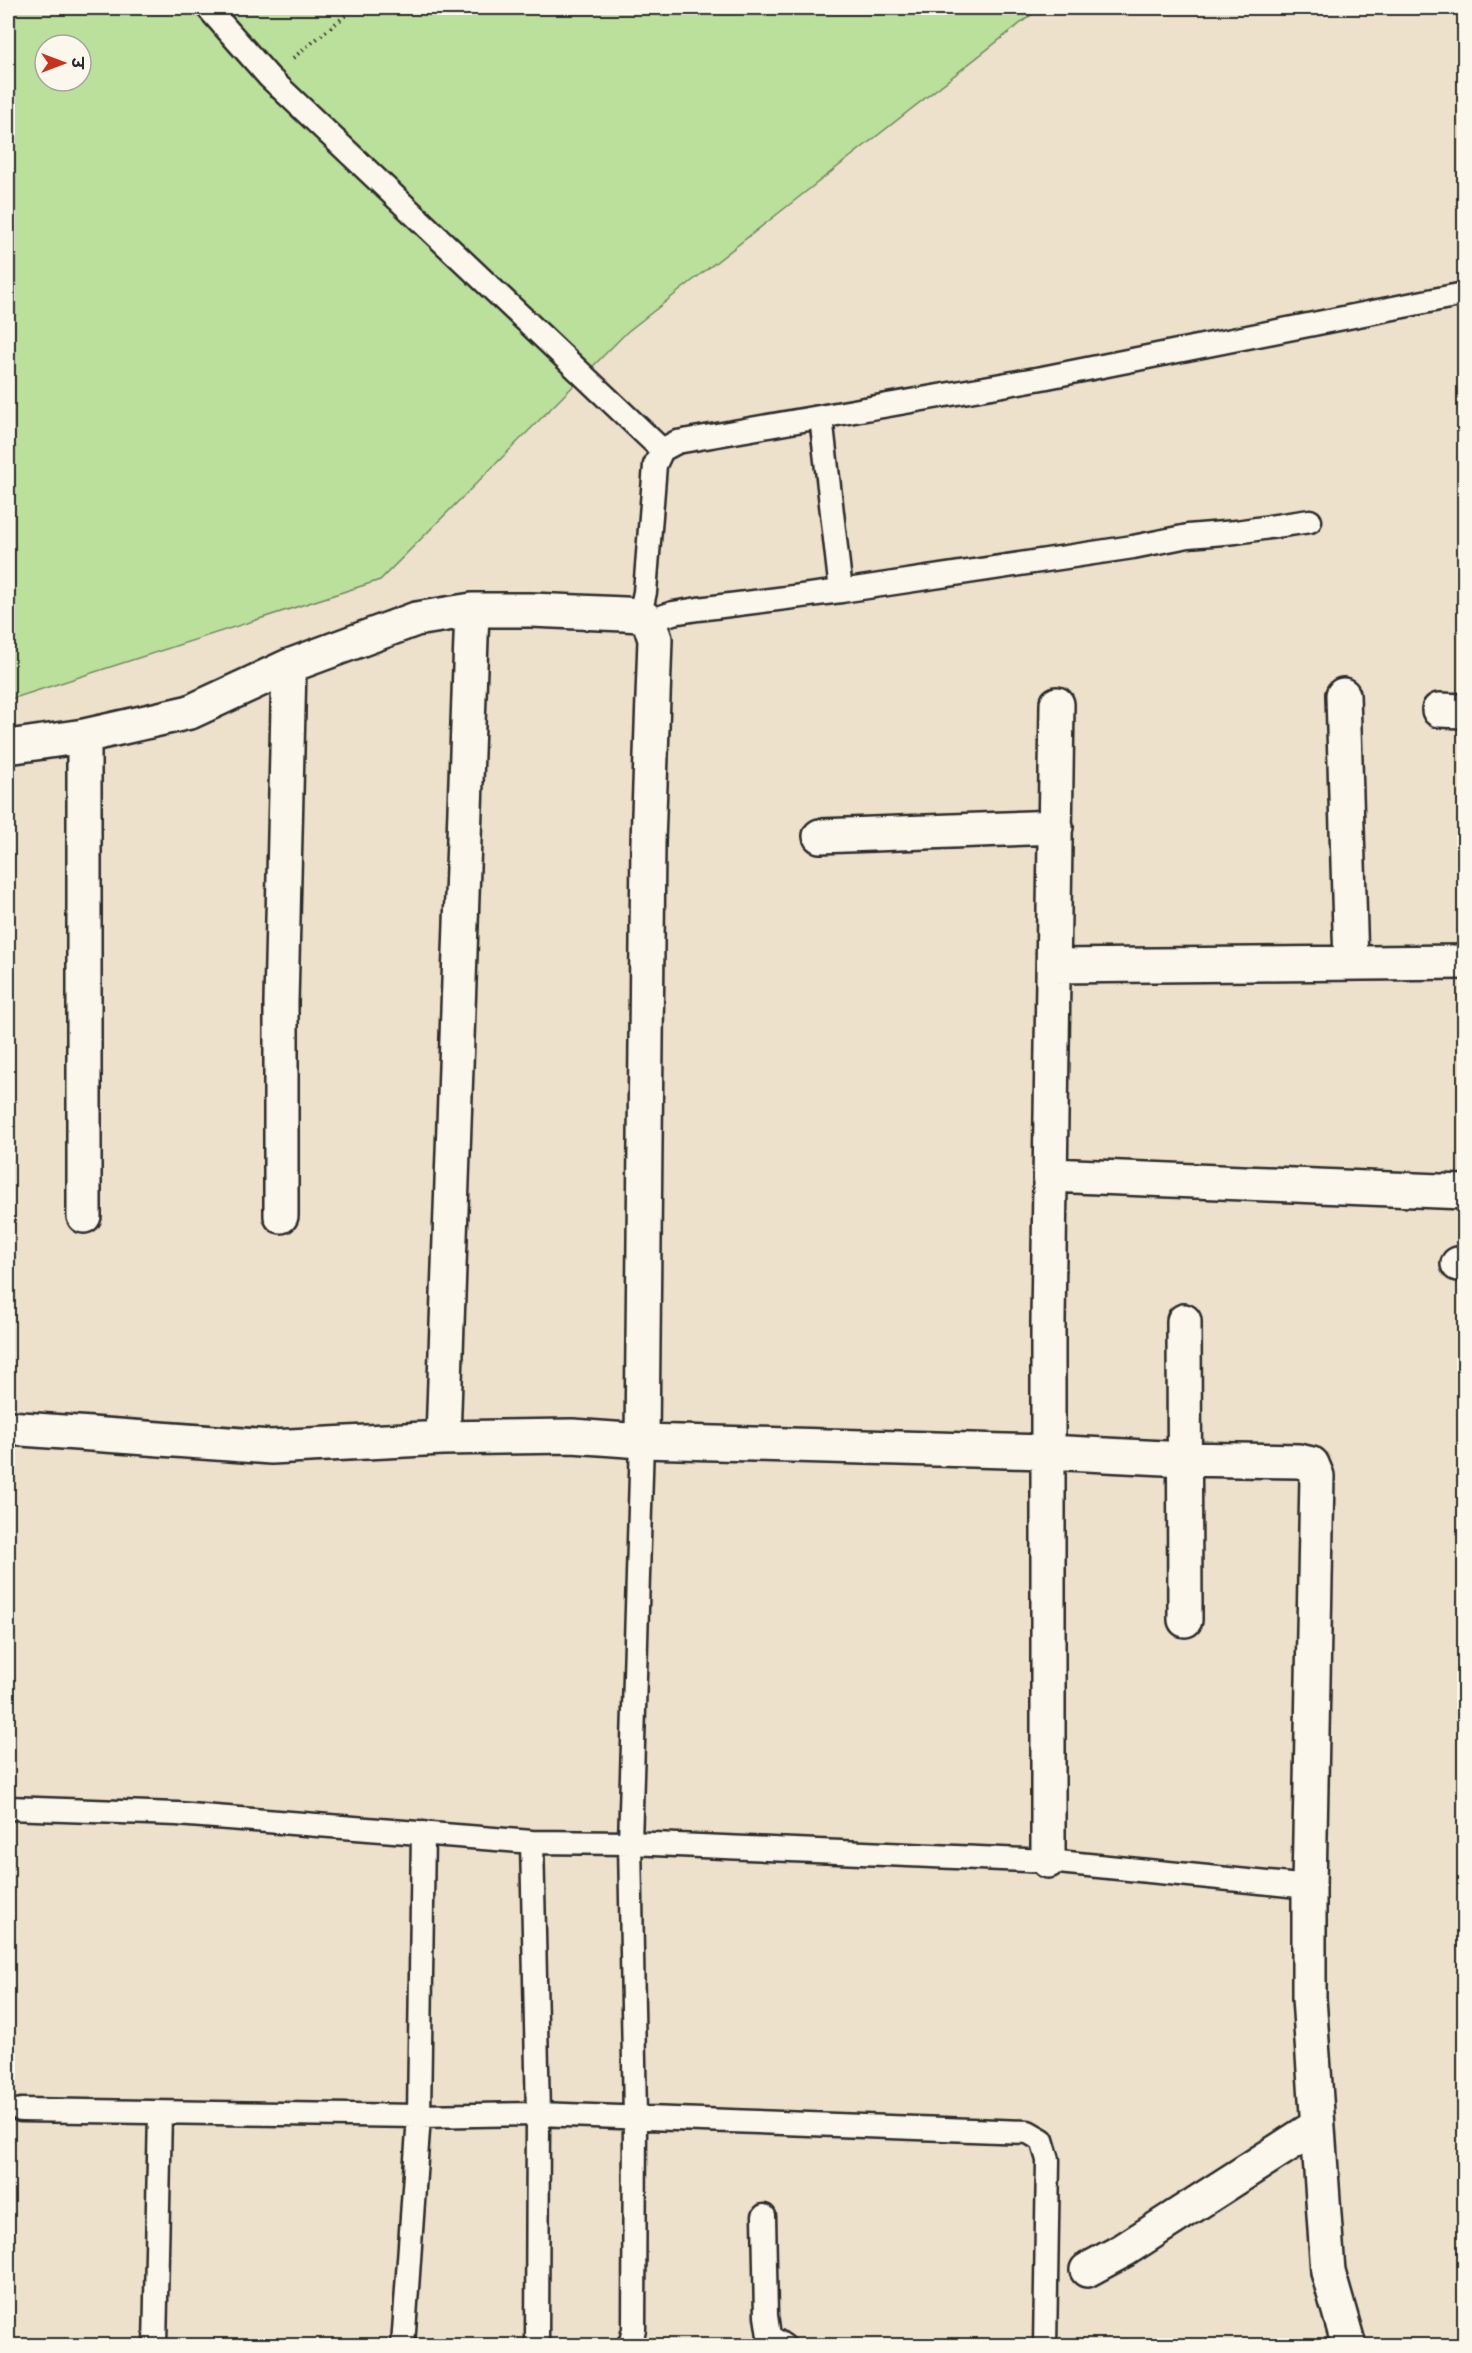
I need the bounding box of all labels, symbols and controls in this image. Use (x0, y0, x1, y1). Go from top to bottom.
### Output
north arrow (33, 33, 93, 93)
text: उ (63, 56, 92, 70)

